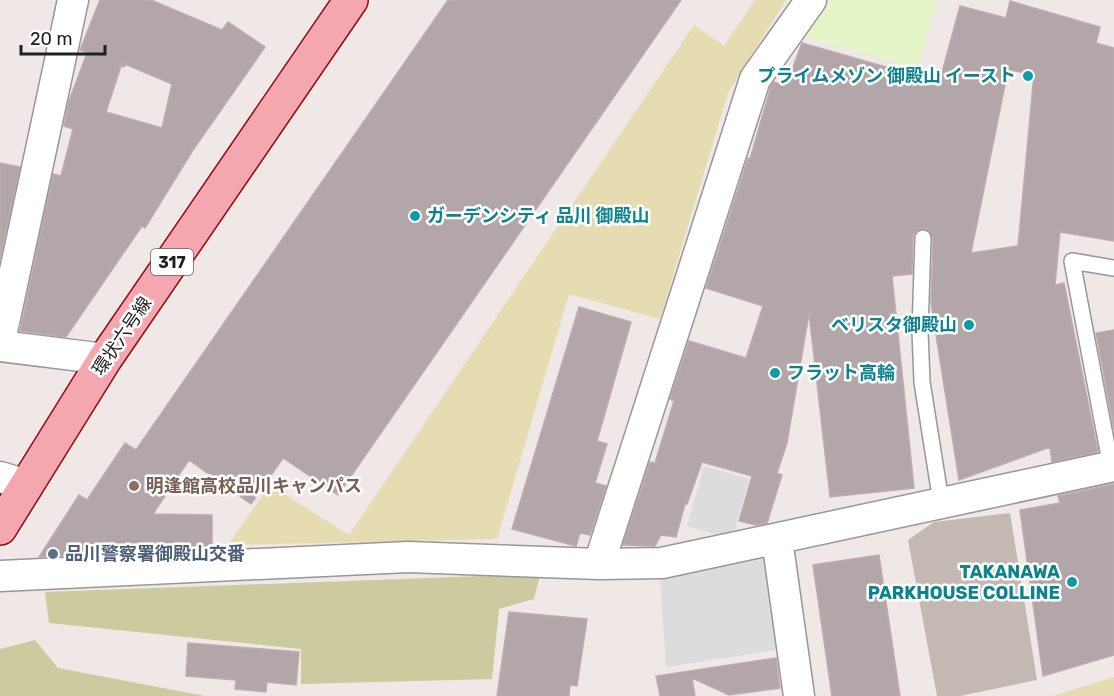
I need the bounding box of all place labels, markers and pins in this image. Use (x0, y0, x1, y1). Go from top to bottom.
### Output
place label: プライムメゾン 御殿山 イースト (758, 65, 1016, 87)
marker: プライムメゾン 御殿山 イースト (1021, 69, 1035, 83)
place label: ガーデンシティ 品川 御殿山 (427, 205, 650, 227)
marker: ガーデンシティ 品川 御殿山 (408, 209, 422, 223)
place label: ベリスタ御殿山 (831, 314, 957, 336)
marker: ベリスタ御殿山 (962, 318, 976, 332)
place label: フラット高輪 (787, 362, 895, 384)
marker: フラット高輪 (768, 366, 782, 380)
place label: 明逢館高校品川キャンパス (146, 475, 362, 497)
marker: 明逢館高校品川キャンパス (127, 479, 141, 493)
place label: 品川警察署御殿山交番 (65, 543, 245, 565)
marker: 品川警察署御殿山交番 (46, 547, 60, 561)
place label: TAKANAWA PARKHOUSE COLLINE (868, 561, 1060, 604)
marker: TAKANAWA PARKHOUSE COLLINE (1065, 575, 1079, 589)

